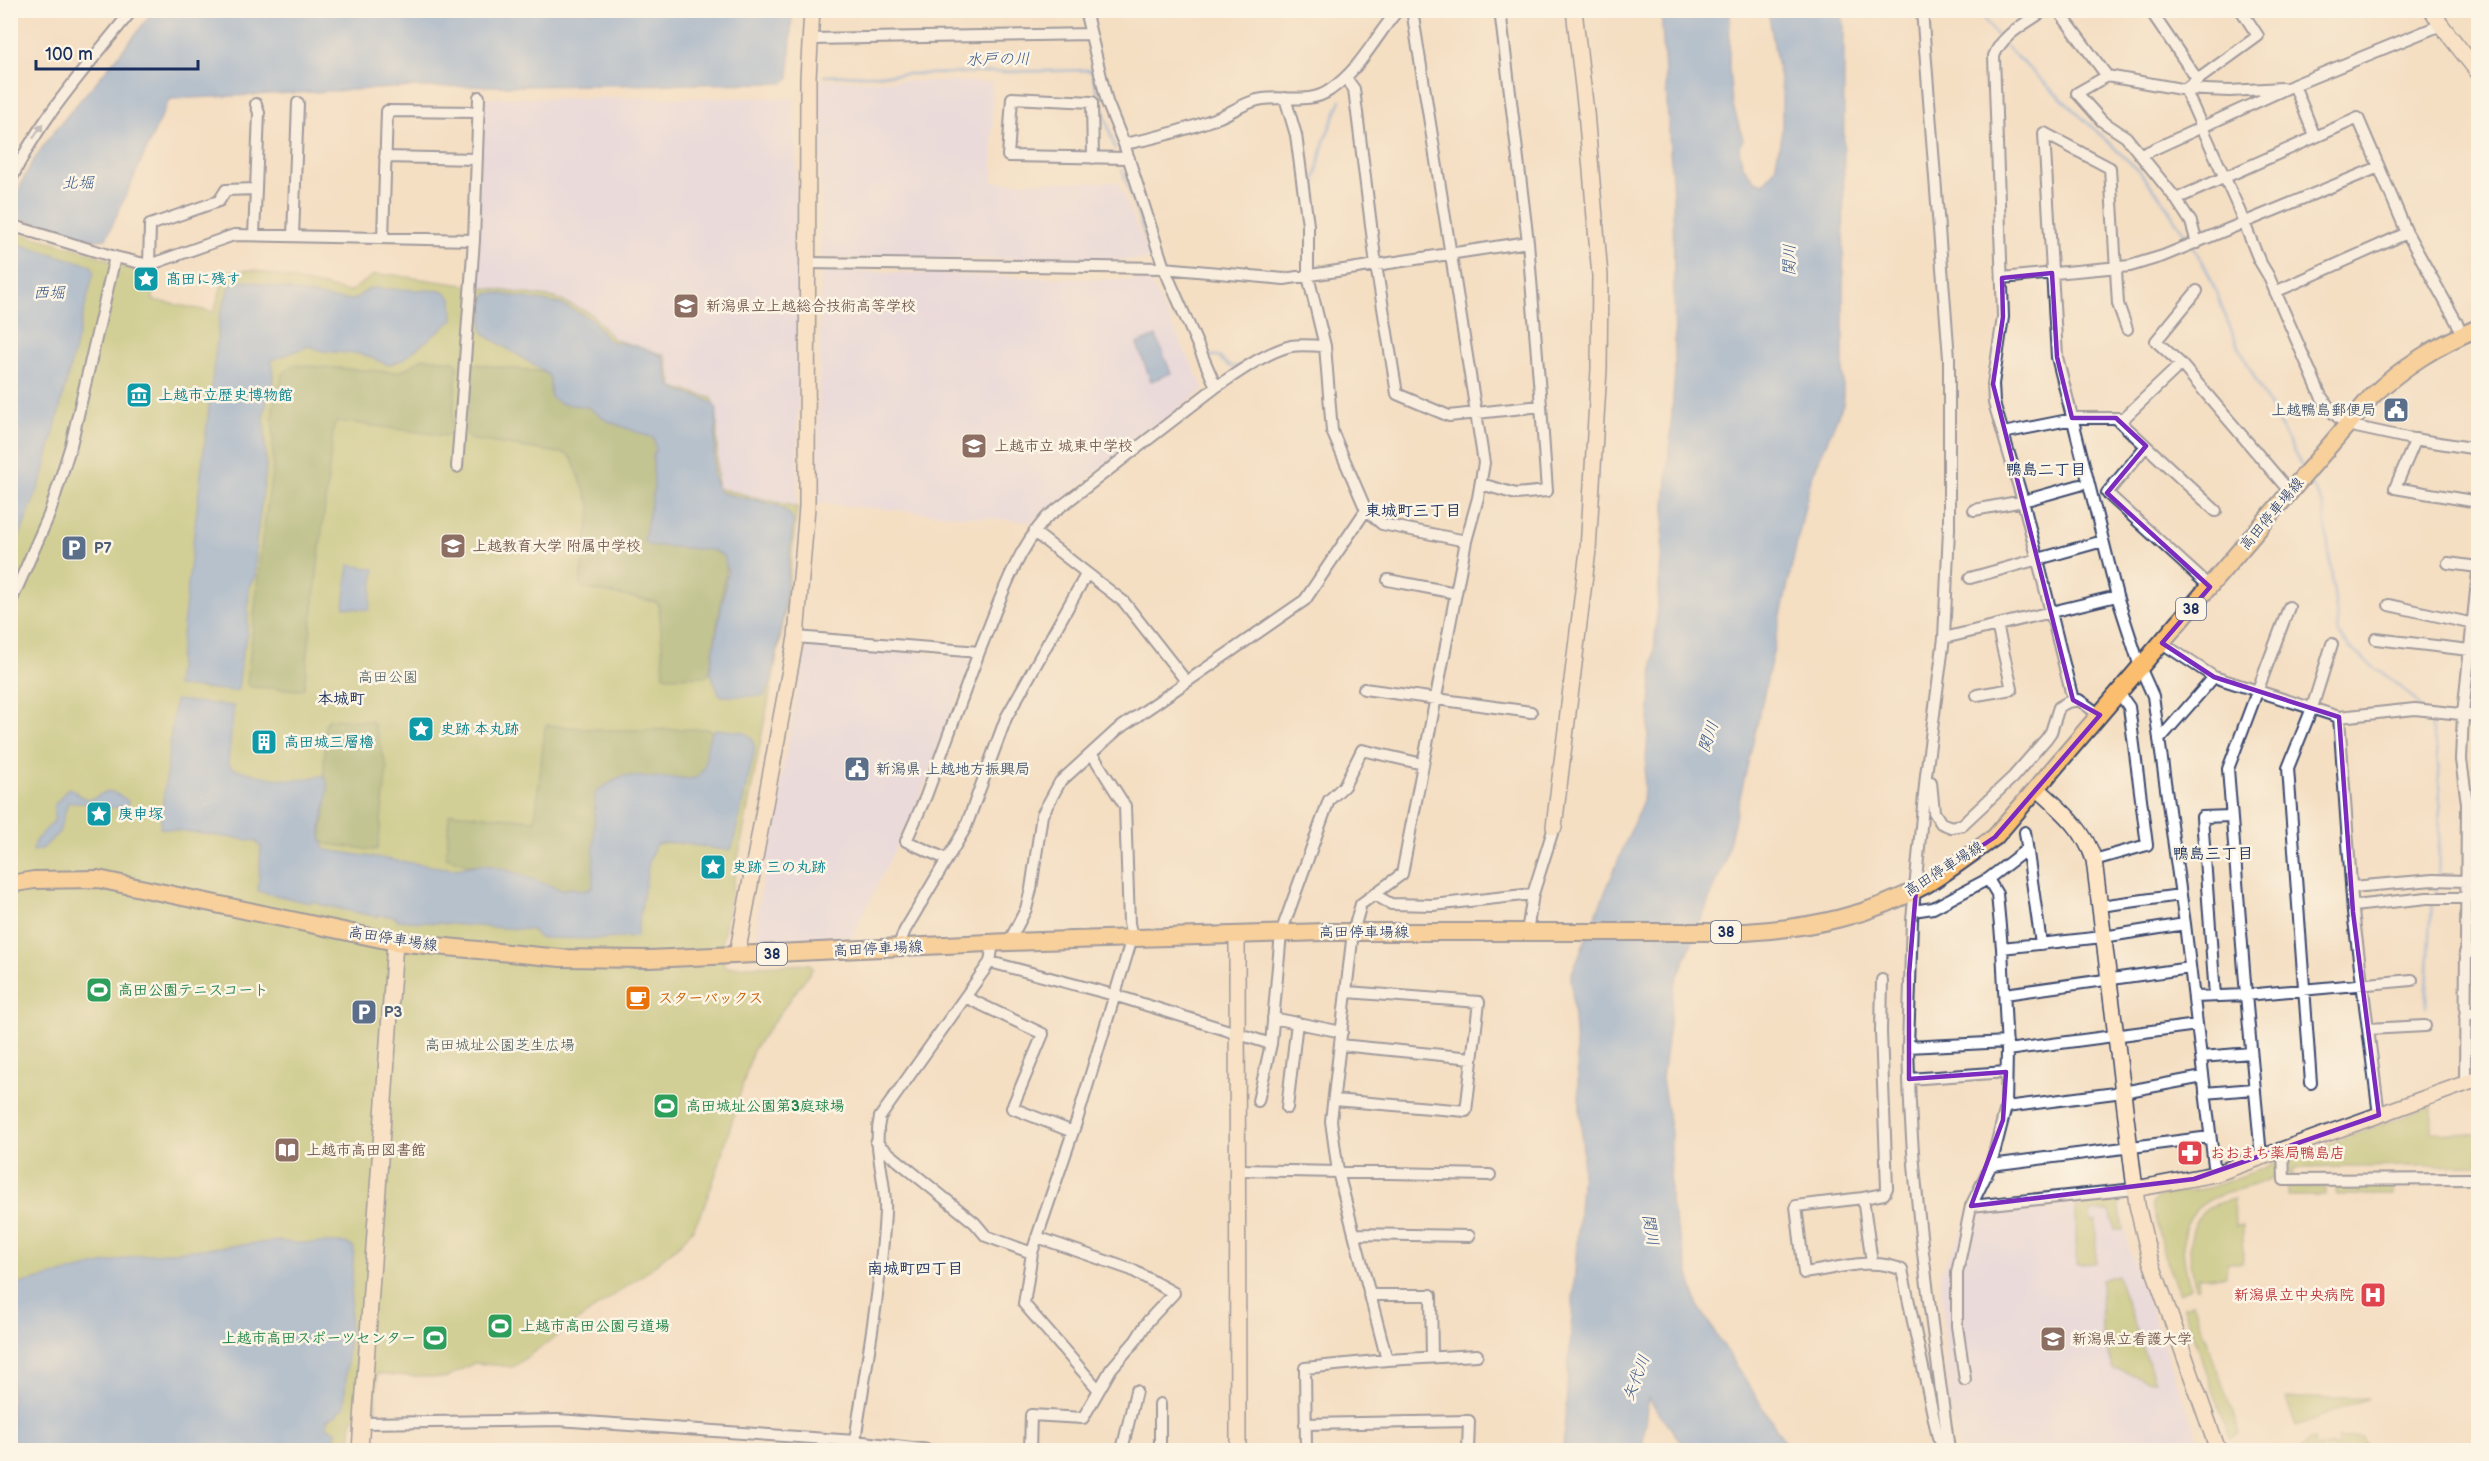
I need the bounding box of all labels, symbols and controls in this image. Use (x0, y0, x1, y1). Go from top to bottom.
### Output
scale bar (36, 33, 198, 71)
text: 100 m (45, 44, 93, 65)
water label: 水戸の川 (966, 50, 1030, 70)
one-way arrow (33, 123, 44, 139)
water label: 北堀 (62, 174, 95, 193)
water label: 関川 (1780, 244, 1800, 276)
place icon: 髙田に残す (131, 264, 161, 294)
place label: 髙田に残す (166, 270, 241, 289)
water label: 西堀 (33, 284, 66, 303)
school or university icon: 新潟県立上越総合技術高等学校 (671, 291, 701, 321)
place label: 新潟県立上越総合技術高等学校 (706, 297, 916, 316)
museum icon: 上越市立歴史博物館 (124, 380, 154, 410)
place label: 上越市立歴史博物館 (158, 386, 293, 405)
public building icon: 上越鴨島郵便局 (2381, 395, 2411, 425)
place label: 上越鴨島郵便局 (2271, 401, 2376, 420)
school or university icon: 上越市立 城東中学校 (959, 431, 989, 461)
place label: 上越市立 城東中学校 (994, 437, 1133, 456)
district label: 鴨島二丁目 (2006, 461, 2086, 480)
street label: 高田停車場線 (2236, 473, 2308, 555)
district label: 東城町三丁目 (1365, 502, 1461, 521)
school or university icon: 上越教育大学 附属中学校 (438, 531, 468, 561)
parking icon: P7 (59, 533, 89, 563)
place label: 上越教育大学 附属中学校 (472, 537, 641, 556)
place label: P7 (94, 539, 112, 558)
road number: 38 (2176, 598, 2206, 620)
park label: 高田公園 (358, 668, 418, 687)
district label: 本城町 (317, 690, 365, 709)
place icon: 史跡 本丸跡 (406, 714, 436, 744)
water label: 関川 (1695, 719, 1723, 755)
place label: 史跡 本丸跡 (440, 720, 519, 739)
building icon: 高田城三層櫓 (249, 727, 279, 757)
place label: 高田城三層櫓 (284, 733, 374, 752)
public building icon: 新潟県 上越地方振興局 (842, 754, 872, 784)
place label: 新潟県 上越地方振興局 (876, 760, 1030, 779)
place icon: 庚申塚 (84, 799, 114, 829)
place label: 庚申塚 (118, 805, 163, 824)
street label: 高田停車場線 (1901, 837, 1987, 901)
district label: 鴨島三丁目 (2173, 845, 2253, 864)
place icon: 史跡 三の丸跡 (698, 852, 728, 882)
place label: 史跡 三の丸跡 (732, 858, 826, 877)
road number: 38 (1711, 921, 1741, 943)
street label: 高田停車場線 (347, 923, 439, 955)
street label: 高田停車場線 (1319, 923, 1409, 942)
street label: 高田停車場線 (833, 937, 923, 961)
road number: 38 (757, 943, 787, 965)
sports icon: 高田公園テニスコート (84, 975, 114, 1005)
place label: 高田公園テニスコート (118, 981, 268, 1000)
cafe icon: スターバックス (623, 983, 653, 1013)
place label: スターバックス (658, 989, 763, 1008)
parking icon: P3 (349, 997, 379, 1027)
place label: P3 (384, 1003, 402, 1022)
park label: 高田城址公園芝生広場 (425, 1036, 575, 1055)
sports icon: 高田城址公園第3庭球場 (651, 1091, 681, 1121)
place label: 高田城址公園第3庭球場 (686, 1097, 845, 1116)
library icon: 上越市高田図書館 (272, 1135, 302, 1165)
pharmacy icon: おおまち薬局鴨島店 (2175, 1138, 2205, 1168)
place label: 上越市高田図書館 (306, 1141, 426, 1160)
place label: おおまち薬局鴨島店 (2210, 1144, 2345, 1163)
water label: 関川 (1638, 1213, 1662, 1247)
district label: 南城町四丁目 (867, 1260, 963, 1279)
hospital icon: 新潟県立中央病院 (2358, 1280, 2388, 1310)
place label: 新潟県立中央病院 (2234, 1286, 2354, 1305)
sports icon: 上越市高田公園弓道場 (485, 1311, 515, 1341)
place label: 上越市高田公園弓道場 (520, 1317, 670, 1336)
sports icon: 上越市高田スポーツセンター (420, 1323, 450, 1353)
school or university icon: 新潟県立看護大学 (2038, 1324, 2068, 1354)
place label: 上越市高田スポーツセンター (221, 1329, 416, 1348)
place label: 新潟県立看護大学 (2072, 1330, 2192, 1349)
water label: 矢代川 (1620, 1352, 1654, 1404)

